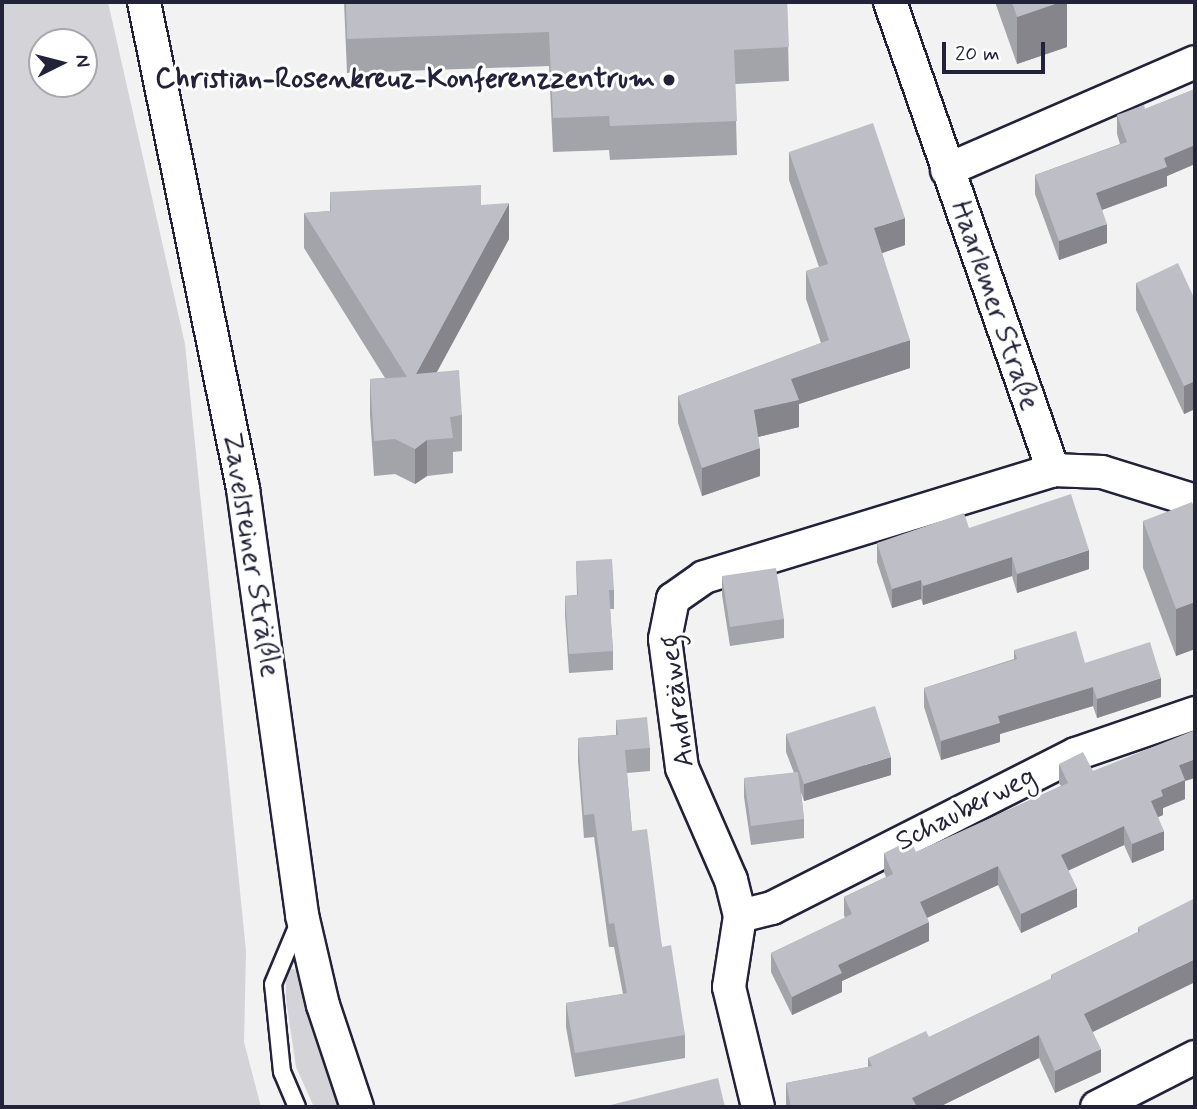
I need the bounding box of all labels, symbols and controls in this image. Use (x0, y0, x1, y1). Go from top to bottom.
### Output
north arrow (28, 28, 98, 98)
scale bar (945, 28, 1048, 72)
text: 20 m (955, 40, 1000, 68)
text: N (69, 53, 95, 69)
place label: Christian-Rosenkreuz-Konferenzzentrum (155, 63, 655, 97)
marker: Christian-Rosenkreuz-Konferenzzentrum (661, 72, 677, 88)
street label: Haarlemer Straße (943, 199, 1045, 413)
street label: Zavelsteiner Sträßle (214, 433, 286, 677)
street label: Andreäweg (653, 633, 703, 769)
street label: Schauberweg (890, 760, 1042, 860)

